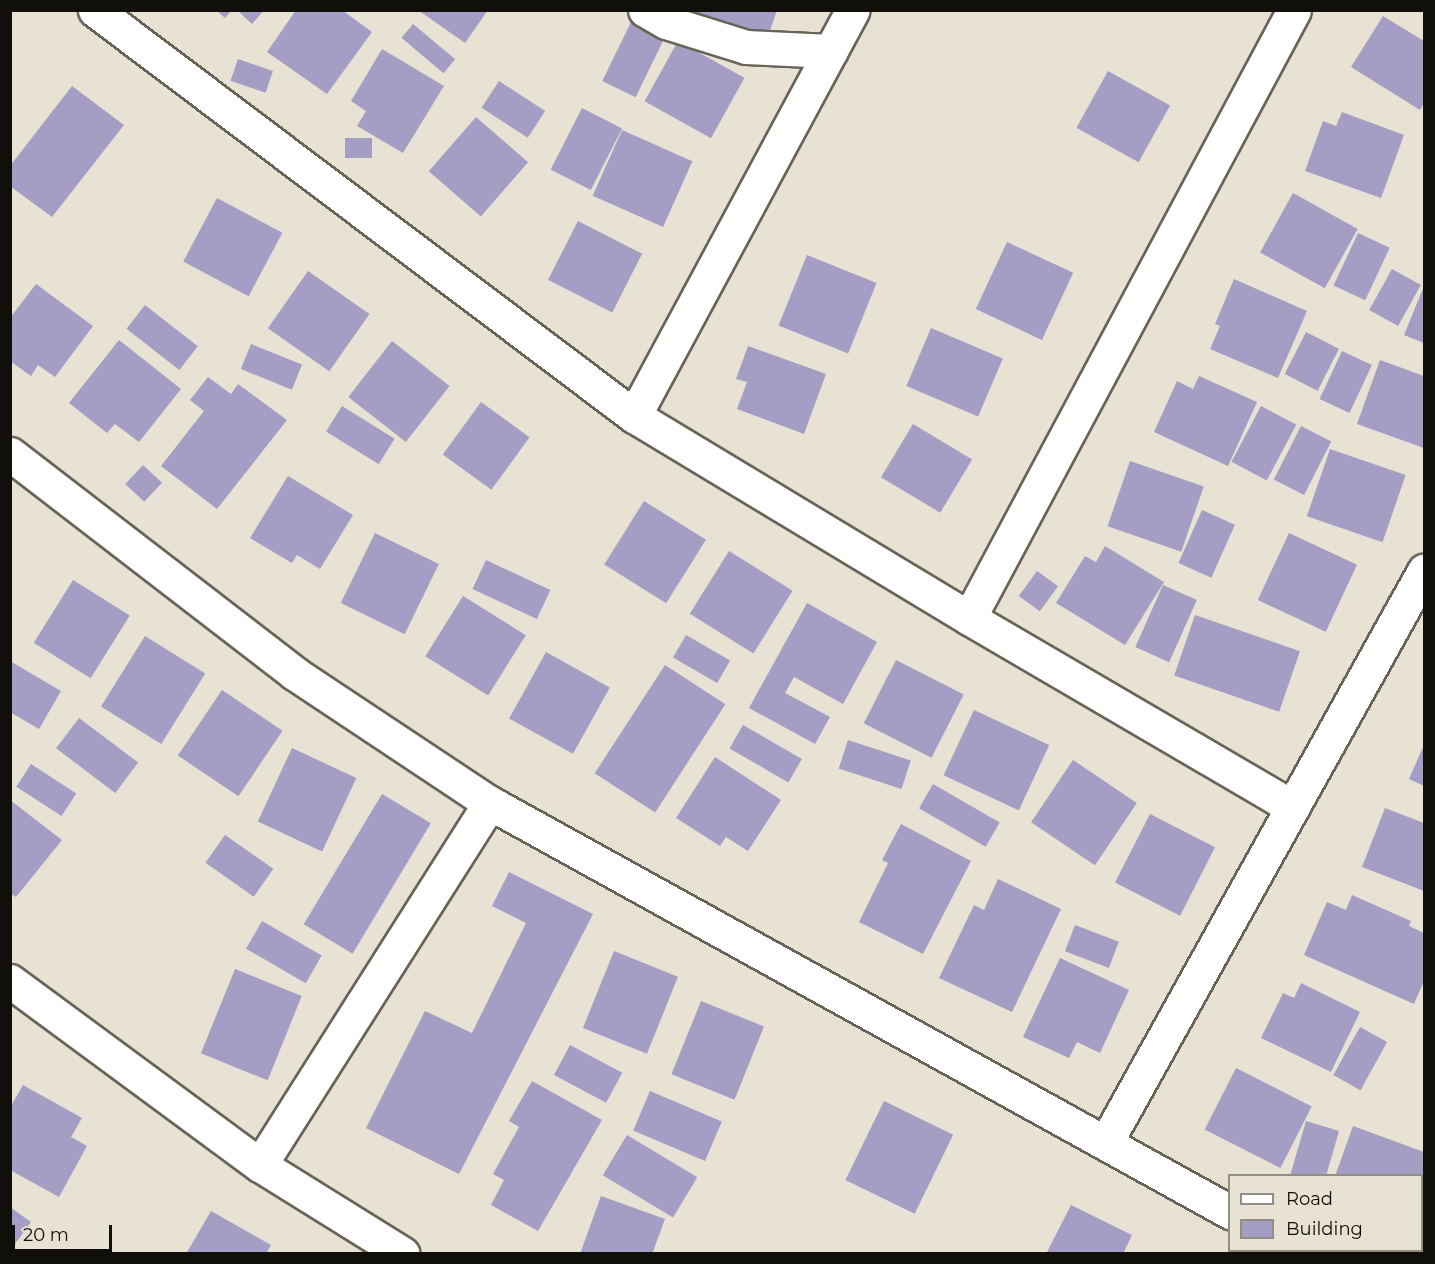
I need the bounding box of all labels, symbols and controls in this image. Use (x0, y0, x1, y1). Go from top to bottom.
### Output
legend (1228, 1174, 1423, 1252)
text: Road (1286, 1188, 1333, 1210)
scale bar (15, 1213, 116, 1251)
text: Building (1286, 1218, 1363, 1240)
text: 20 m (23, 1224, 69, 1246)

